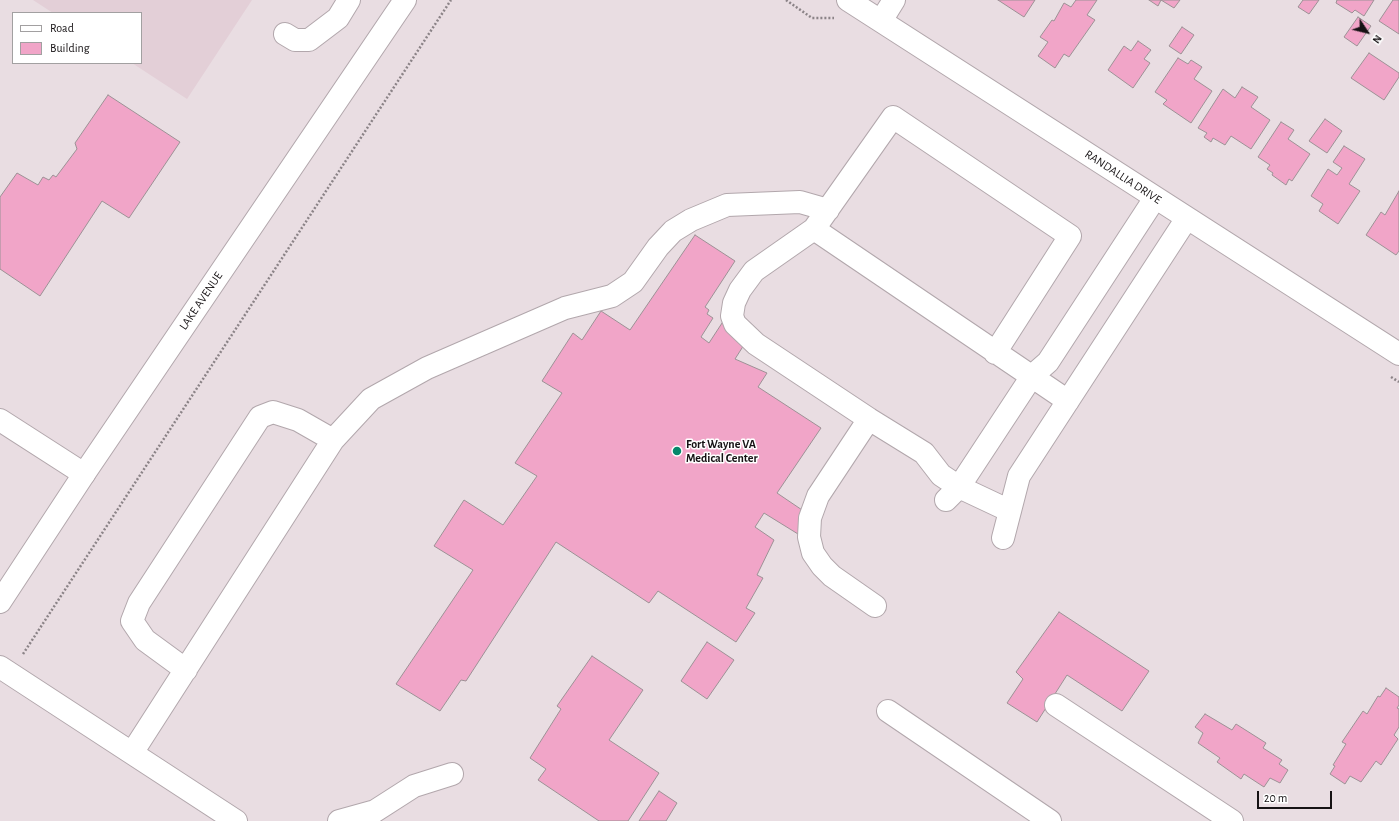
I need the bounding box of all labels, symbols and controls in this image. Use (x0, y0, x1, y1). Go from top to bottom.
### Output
legend (12, 12, 142, 64)
north arrow (1347, 12, 1387, 52)
text: Road (50, 22, 74, 34)
text: N (1371, 33, 1384, 45)
text: Building (50, 42, 90, 54)
street label: RANDALLIA DRIVE (1082, 147, 1164, 207)
street label: LAKE AVENUE (176, 269, 226, 333)
place label: Fort Wayne VA Medical Center (686, 437, 758, 465)
marker: Fort Wayne VA Medical Center (671, 445, 683, 457)
scale bar (1259, 783, 1334, 809)
text: 20 m (1264, 792, 1287, 804)

